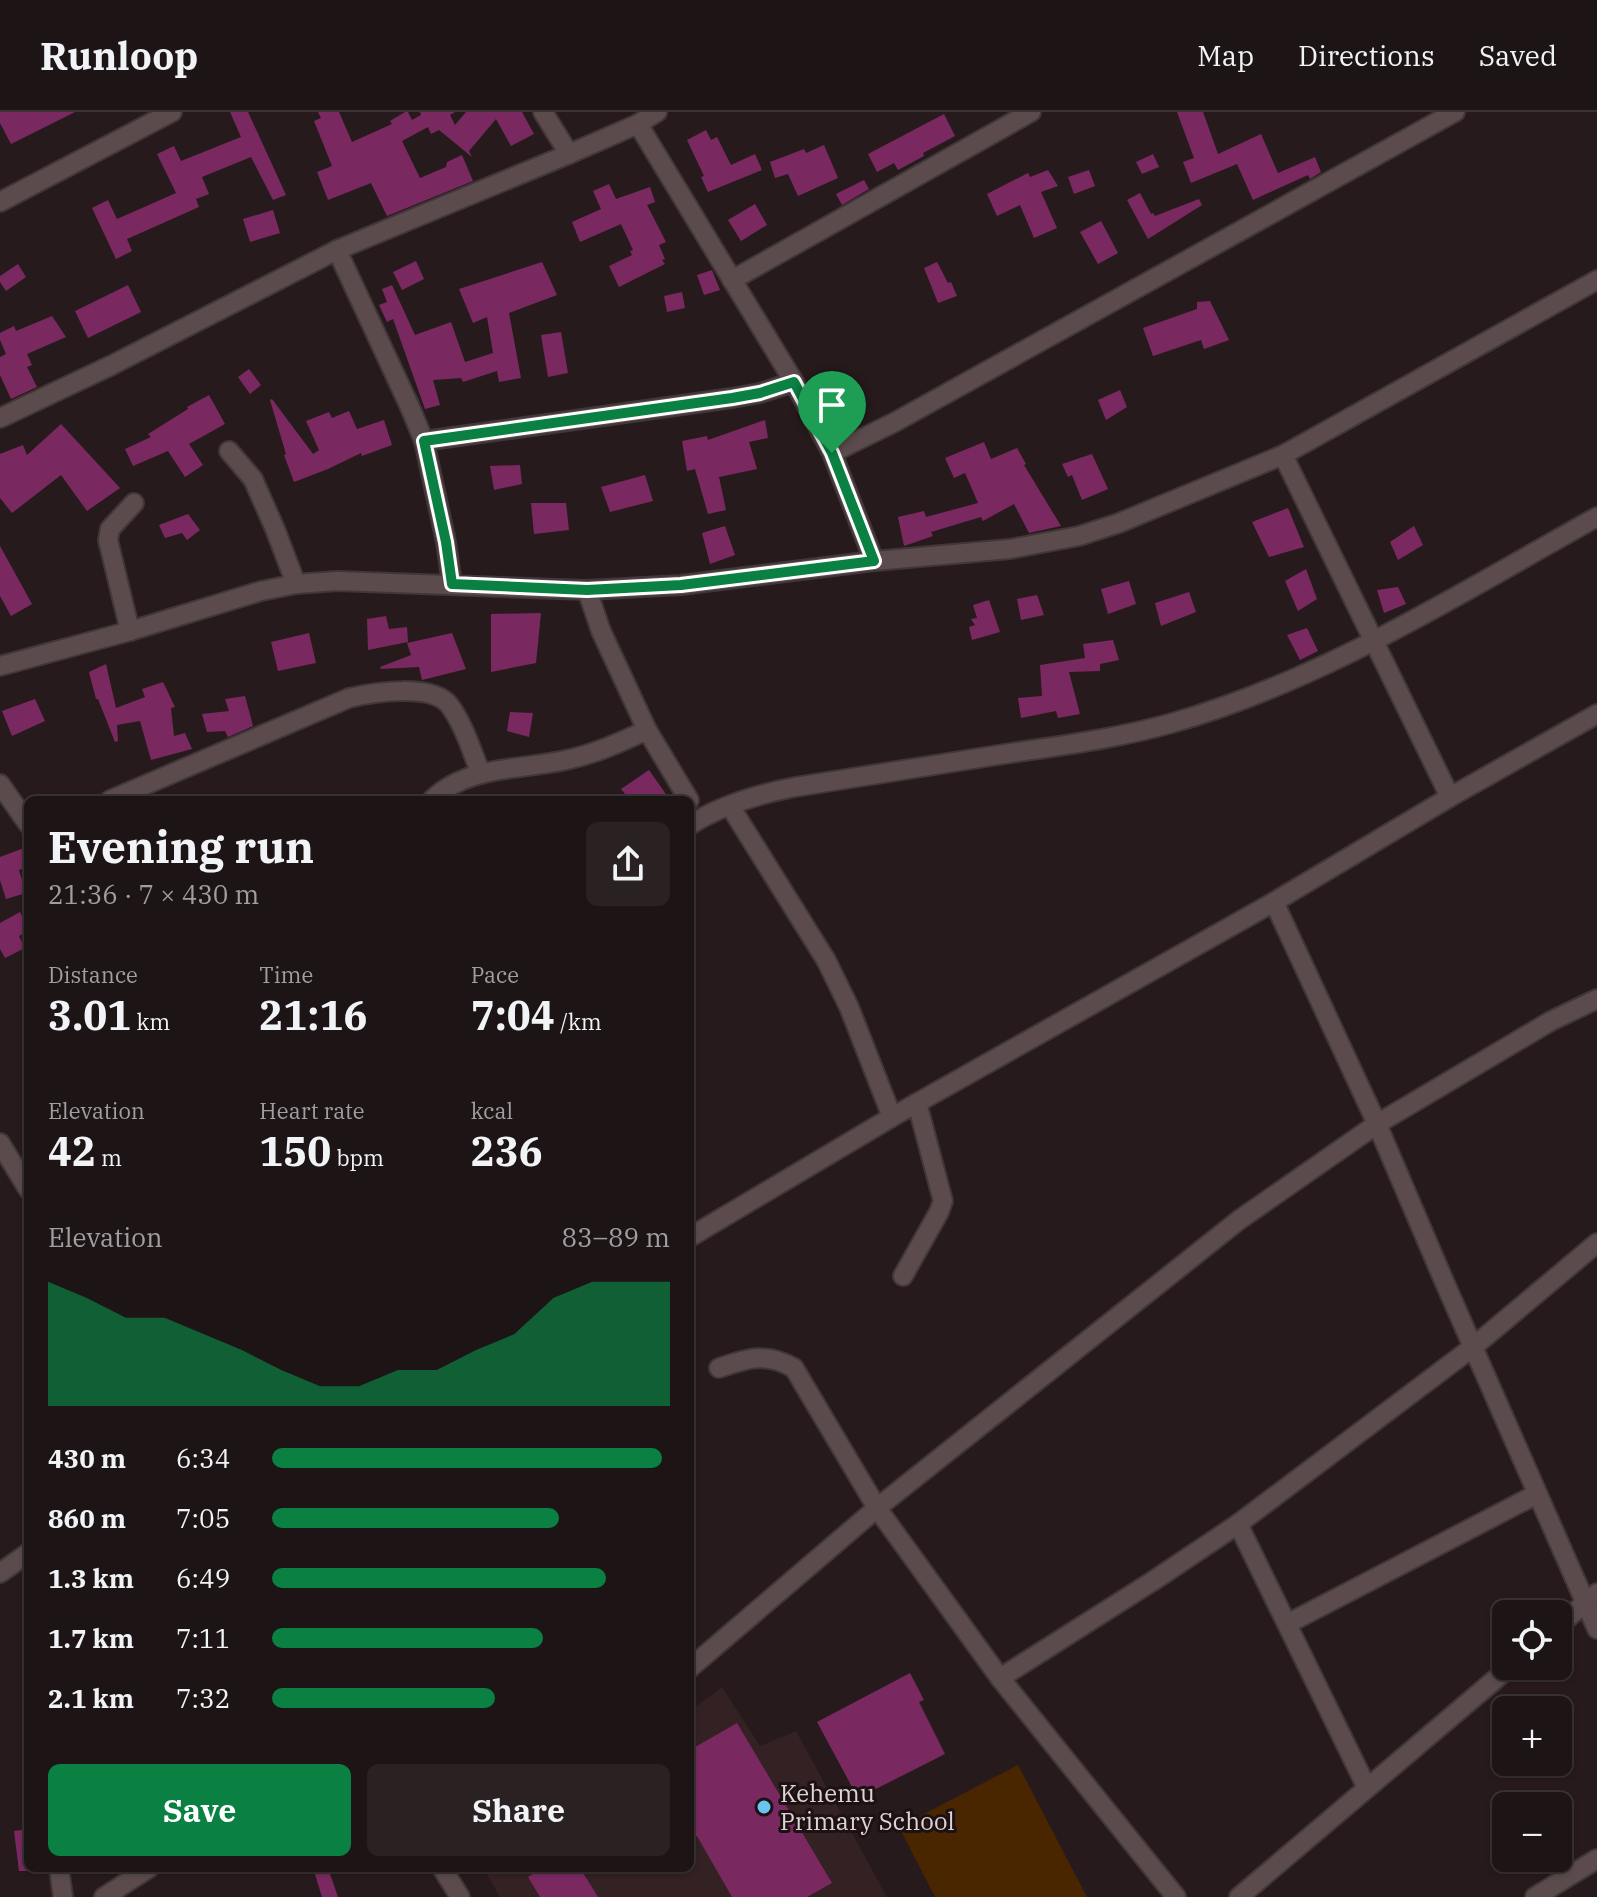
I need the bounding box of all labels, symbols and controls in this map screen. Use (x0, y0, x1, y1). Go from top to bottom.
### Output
text: Runloop (40, 31, 198, 80)
text: Map (1197, 37, 1254, 74)
text: Directions (1298, 37, 1435, 74)
text: Saved (1479, 37, 1557, 74)
pin (798, 371, 866, 453)
icon: arrive (810, 383, 854, 427)
text: Evening run (48, 818, 314, 875)
button: share (586, 822, 670, 906)
text: 21:36 · 7 × 430 m (48, 877, 259, 911)
text: Distance (48, 960, 138, 989)
text: Time (259, 960, 313, 989)
text: Pace (471, 960, 519, 989)
text: 3.01 (48, 989, 131, 1041)
text: 21:16 (259, 989, 367, 1041)
text: 7:04 (471, 989, 555, 1041)
text: km (131, 1007, 170, 1036)
text: /km (555, 1007, 602, 1036)
text: Elevation (48, 1096, 145, 1125)
text: Heart rate (259, 1096, 365, 1125)
text: kcal (471, 1096, 513, 1125)
text: 42 (48, 1125, 96, 1177)
text: 150 (259, 1125, 331, 1177)
text: 236 (471, 1125, 543, 1177)
text: m (96, 1143, 122, 1172)
text: bpm (331, 1143, 384, 1172)
text: Elevation (48, 1220, 163, 1254)
text: 83–89 m (562, 1220, 670, 1254)
text: 430 m (48, 1441, 126, 1475)
text: 6:34 (176, 1441, 230, 1475)
text: 860 m (48, 1501, 126, 1535)
text: 7:05 (176, 1501, 230, 1535)
text: 1.3 km (48, 1561, 134, 1595)
text: 6:49 (176, 1561, 230, 1595)
map controls (1492, 1600, 1572, 1872)
button: locate (1492, 1600, 1572, 1680)
text: 1.7 km (48, 1621, 134, 1655)
text: 7:11 (176, 1621, 230, 1655)
text: 2.1 km (48, 1681, 134, 1715)
text: 7:32 (176, 1681, 230, 1715)
button: + (1492, 1696, 1572, 1776)
button: Save (48, 1764, 351, 1856)
button: Share (367, 1764, 670, 1856)
place label: Kehemu Primary School (780, 1777, 955, 1837)
button: − (1492, 1792, 1572, 1872)
marker: Kehemu Primary School (755, 1798, 773, 1816)

